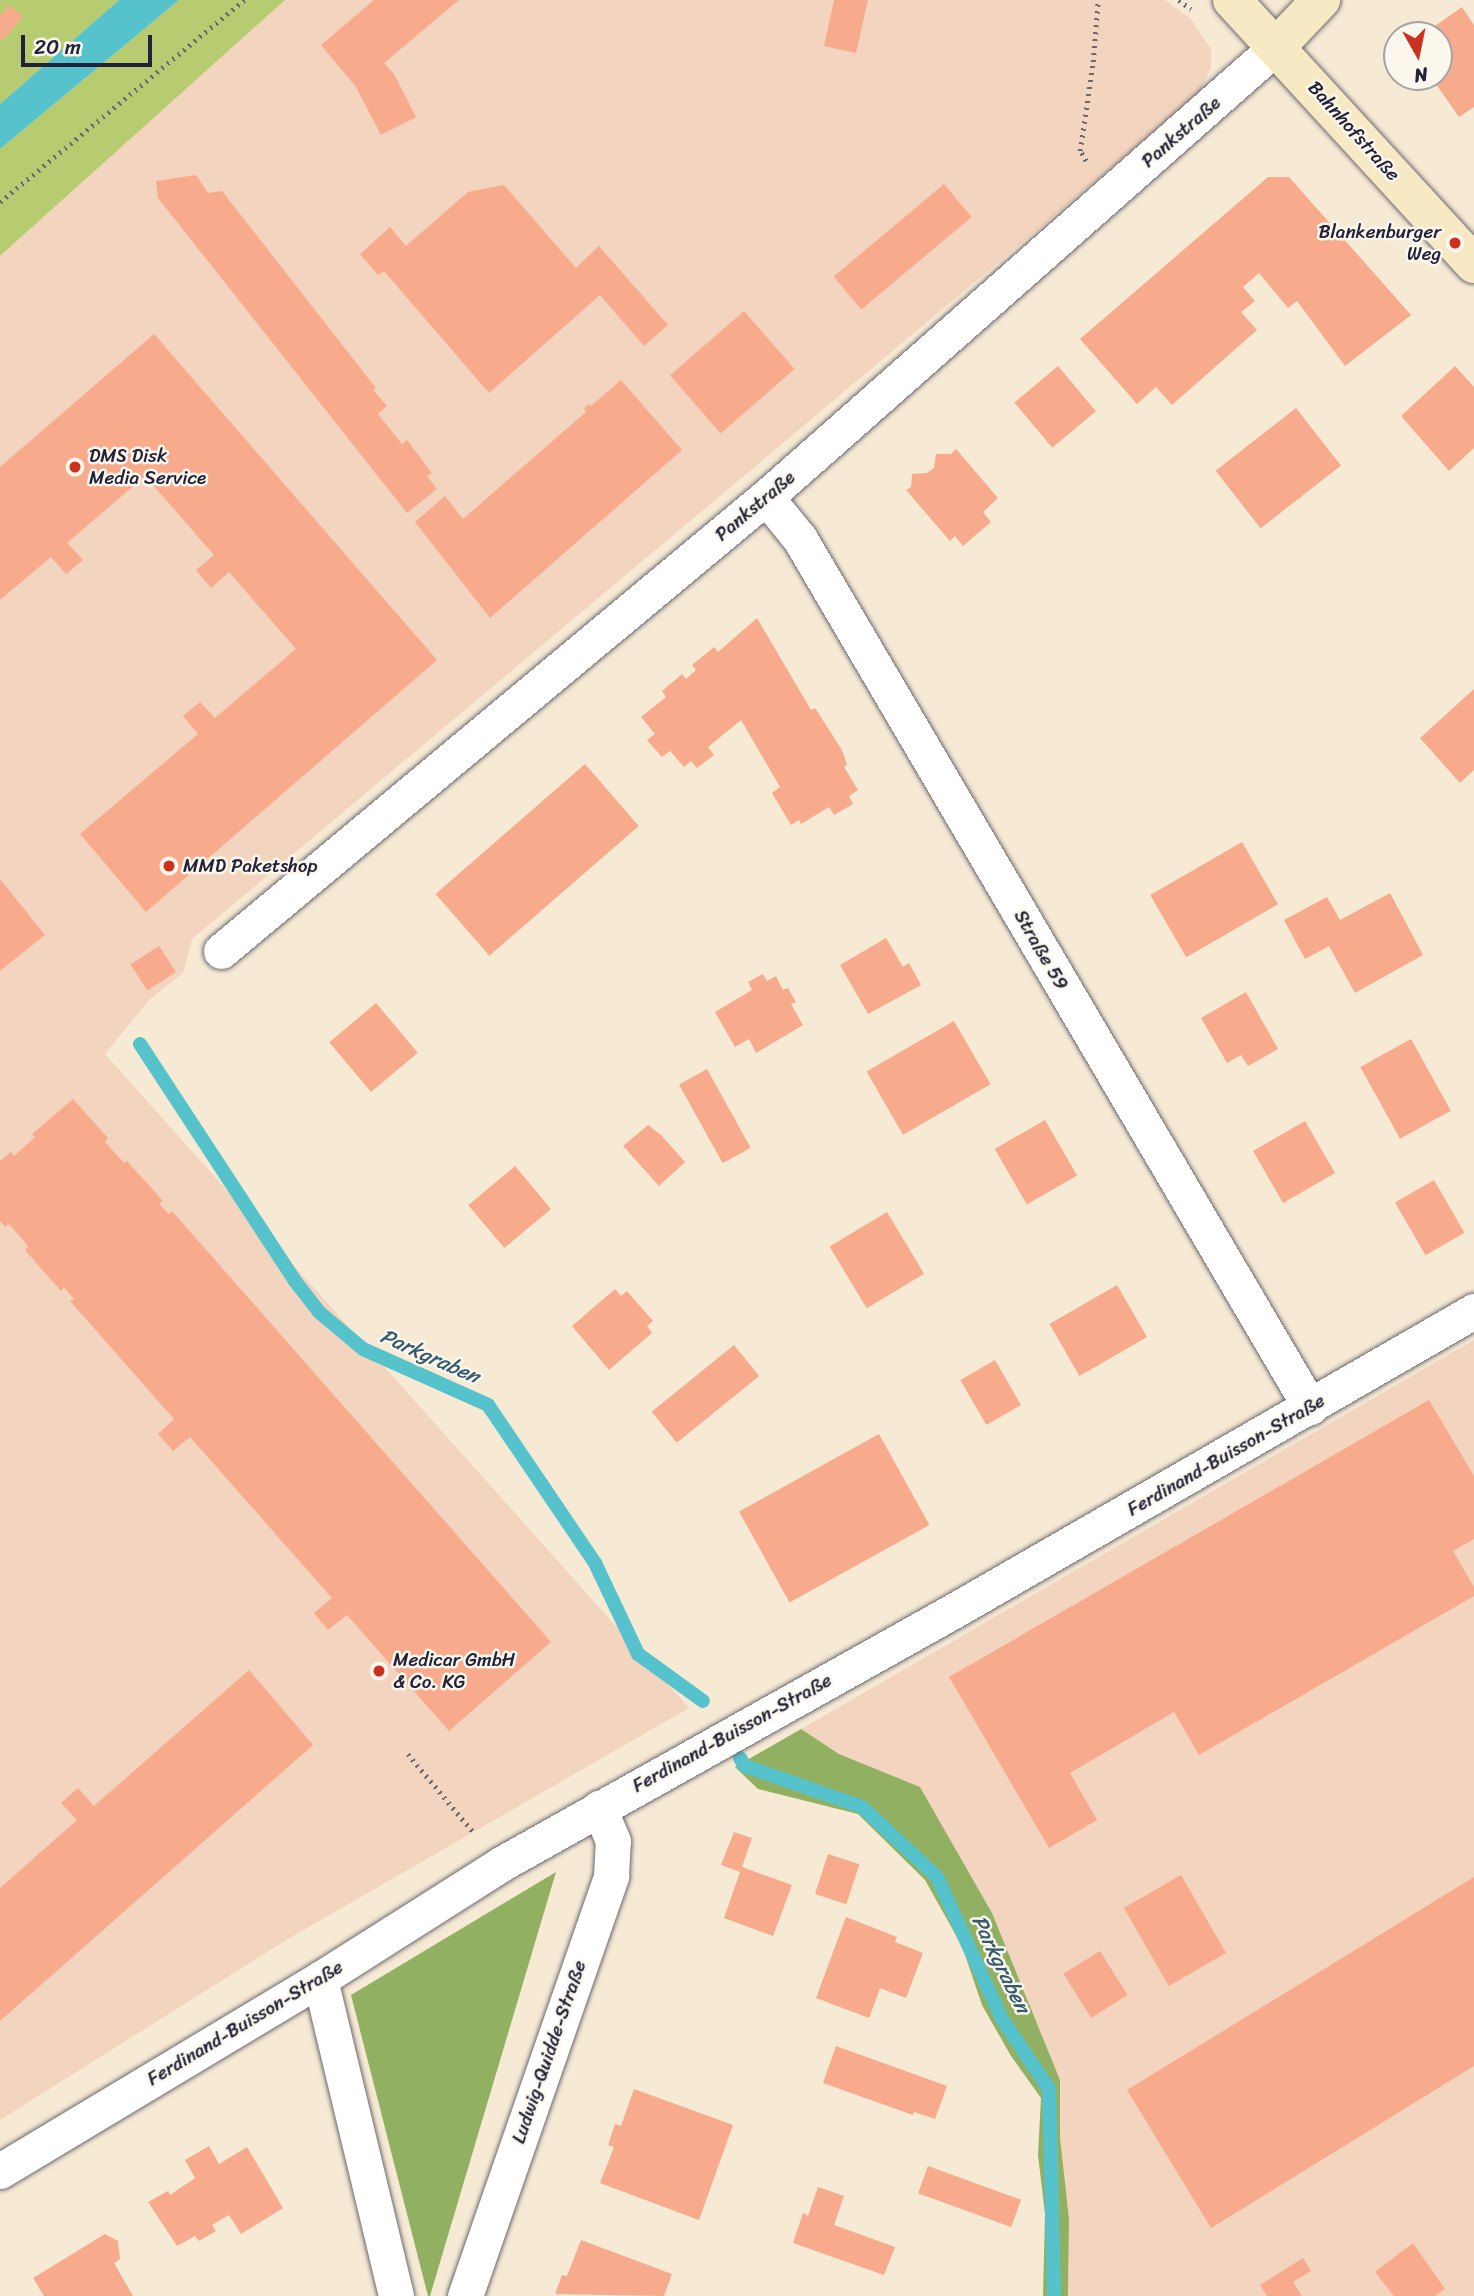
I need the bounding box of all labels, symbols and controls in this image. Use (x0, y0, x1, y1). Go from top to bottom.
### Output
scale bar (24, 21, 156, 65)
north arrow (1383, 21, 1453, 91)
text: 20 m (34, 28, 81, 66)
text: N (1412, 58, 1430, 93)
street label: Bahnhofstraße (1303, 76, 1405, 186)
street label: Pankstraße (1137, 92, 1225, 172)
place label: Blankenburger Weg (1318, 221, 1441, 265)
marker: Blankenburger Weg (1447, 235, 1463, 251)
place label: DMS Disk Media Service (89, 445, 206, 489)
marker: DMS Disk Media Service (67, 459, 83, 475)
street label: Pankstraße (710, 466, 800, 546)
place label: MMD Paketshop (183, 855, 317, 877)
marker: MMD Paketshop (161, 858, 177, 874)
street label: Straße 59 (1009, 906, 1073, 994)
water label: Parkgraben (377, 1323, 483, 1389)
street label: Ferdinand-Buisson-Straße (1123, 1389, 1329, 1521)
place label: Medicar GmbH & Co. KG (393, 1649, 515, 1693)
marker: Medicar GmbH & Co. KG (371, 1663, 387, 1679)
street label: Ferdinand-Buisson-Straße (628, 1669, 836, 1797)
water label: Parkgraben (967, 1911, 1035, 2017)
street label: Ferdinand-Buisson-Straße (143, 1955, 347, 2091)
street label: Ludwig-Quidde-Straße (507, 1958, 591, 2146)

